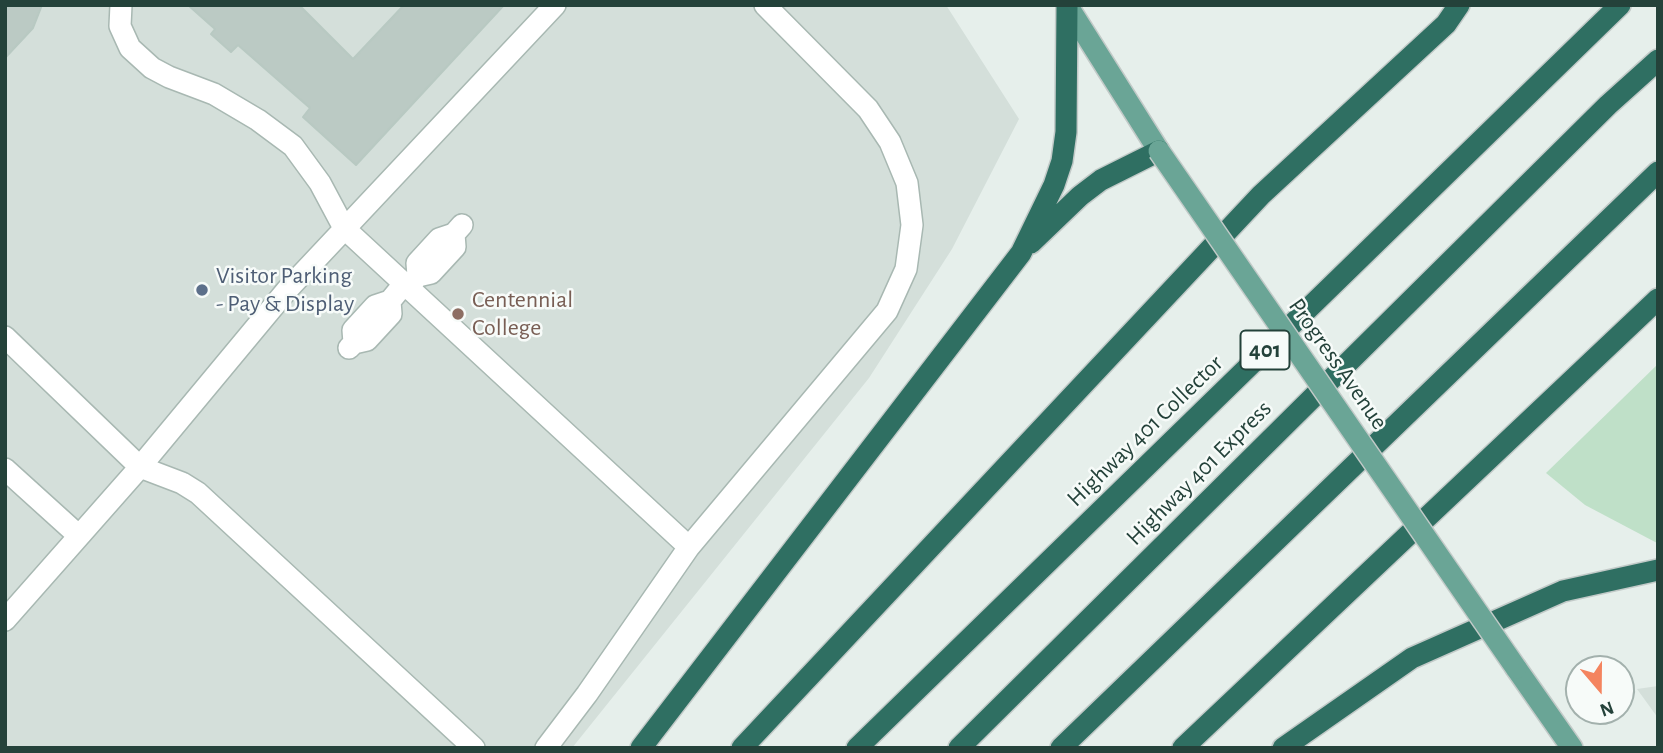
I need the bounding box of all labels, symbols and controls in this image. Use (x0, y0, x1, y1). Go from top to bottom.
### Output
place label: Visitor Parking - Pay & Display (216, 262, 354, 318)
marker: Visitor Parking - Pay & Display (194, 282, 210, 298)
place label: Centennial College (472, 286, 573, 342)
street label: Progress Avenue (1282, 293, 1394, 435)
marker: Centennial College (450, 306, 466, 322)
road number: 401 (1240, 330, 1290, 370)
street label: Highway 401 Collector (1061, 349, 1229, 513)
street label: Highway 401 Express (1120, 394, 1278, 552)
north arrow (1565, 655, 1635, 725)
text: N (1597, 697, 1616, 720)

